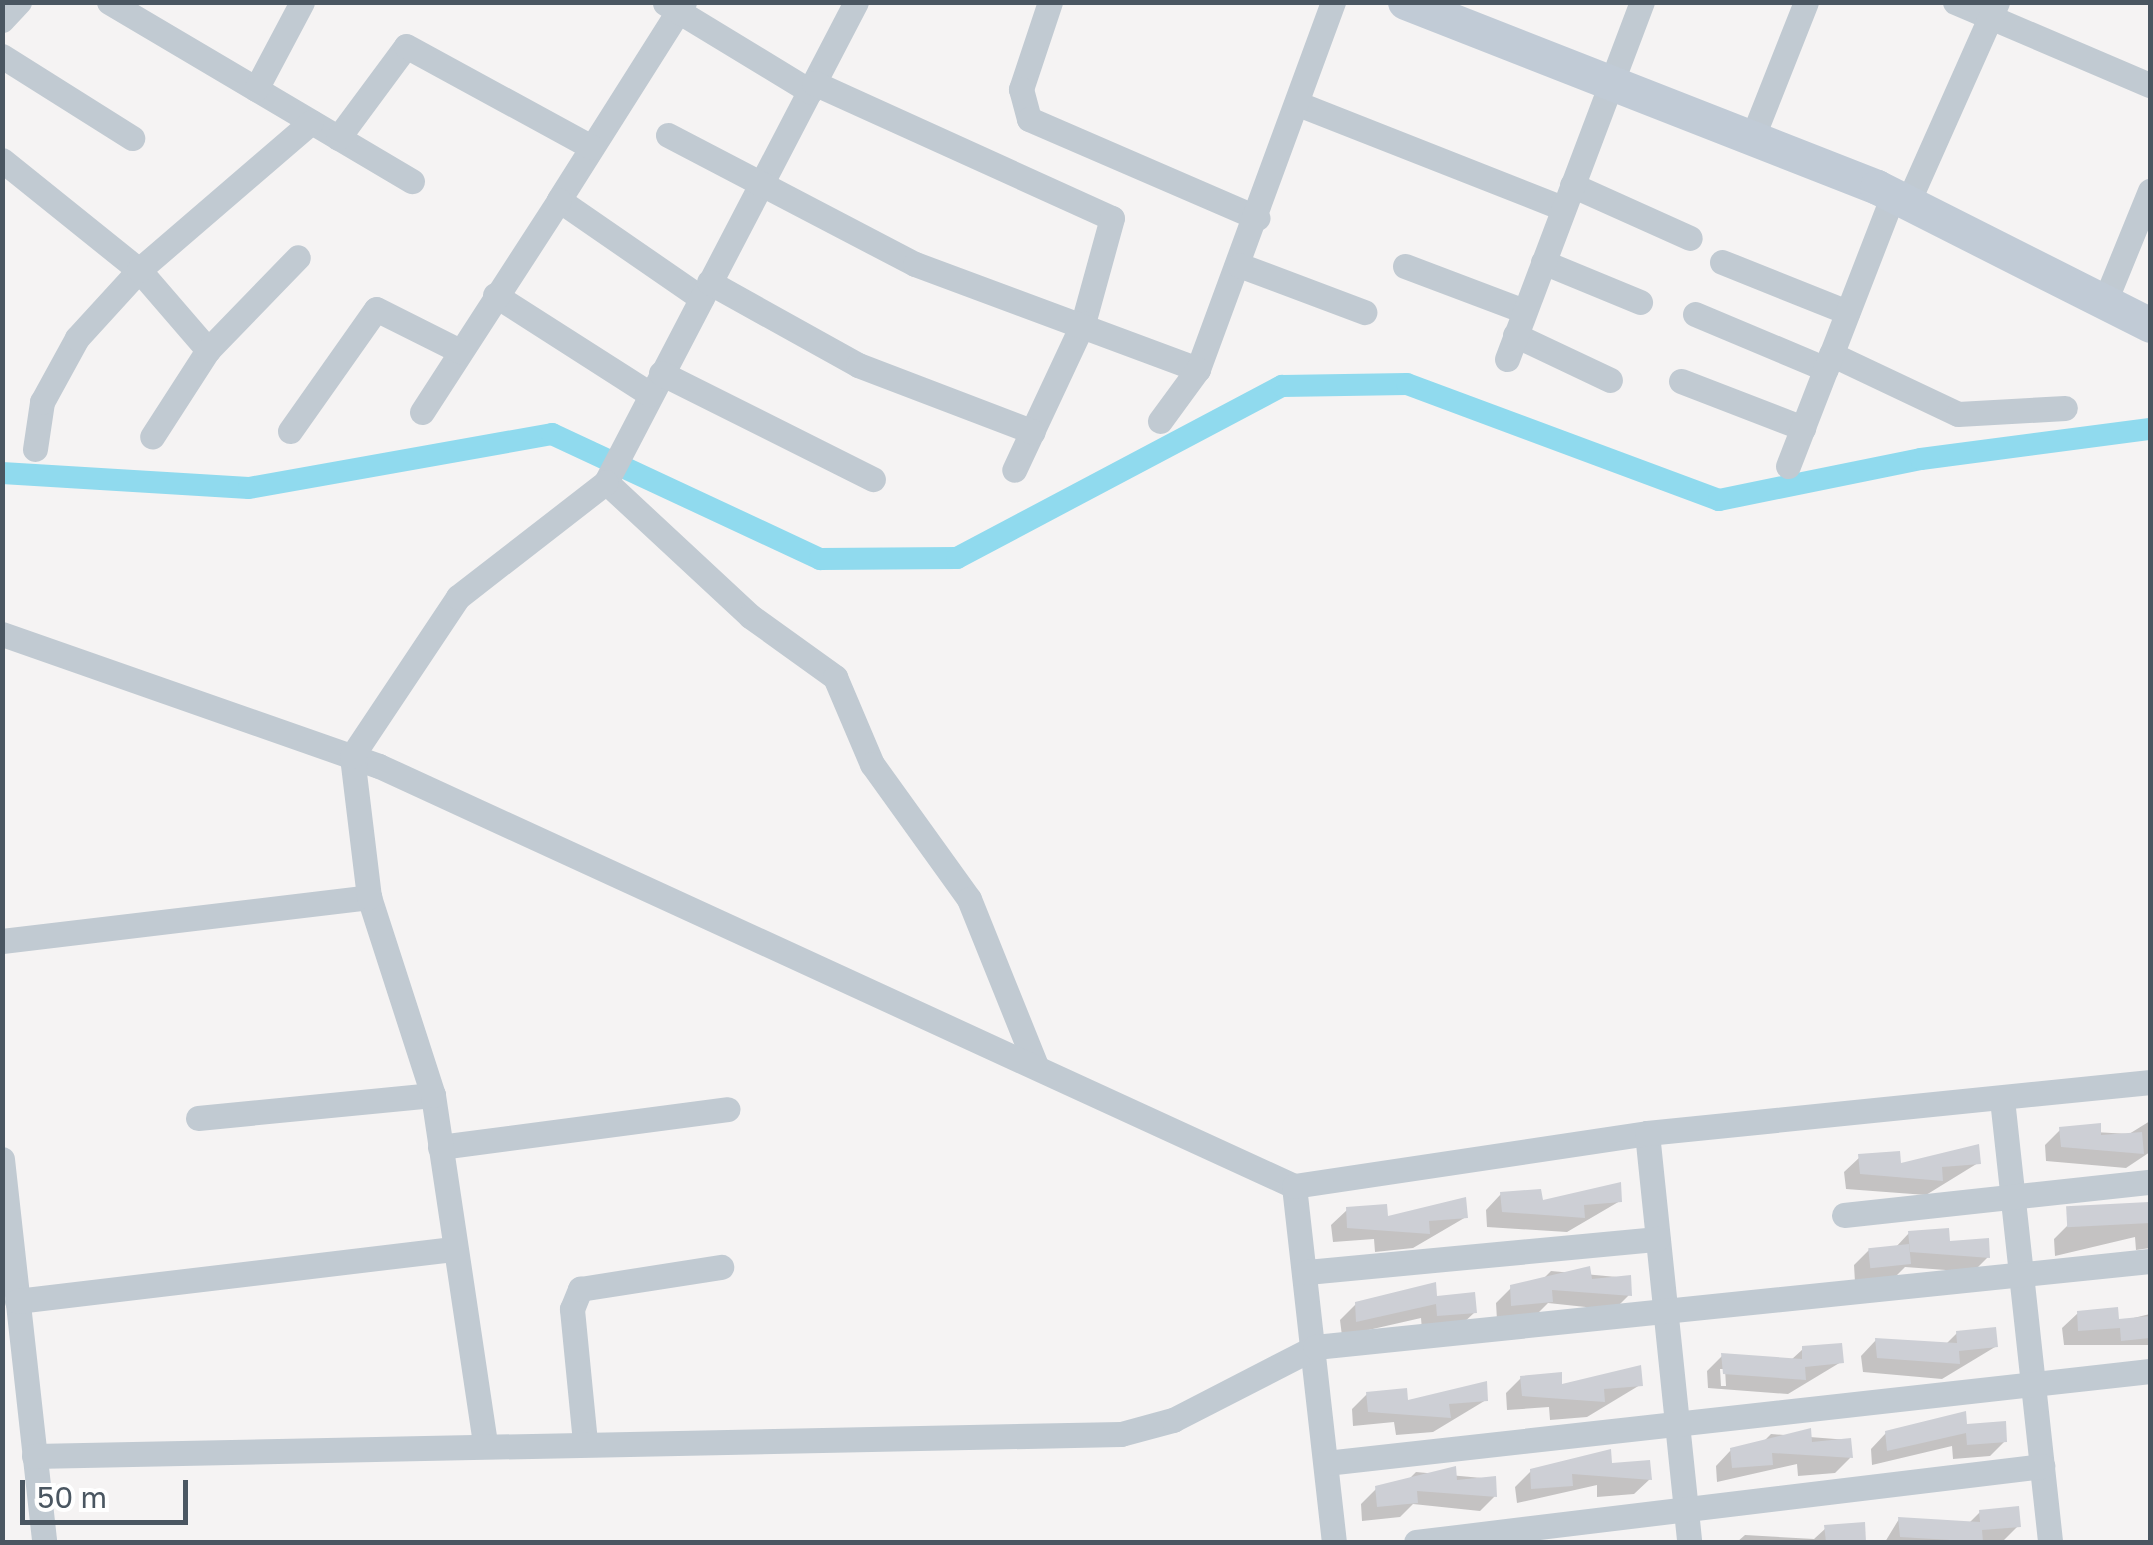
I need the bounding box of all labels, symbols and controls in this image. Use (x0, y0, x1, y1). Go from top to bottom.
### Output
scale bar (25, 1460, 192, 1522)
text: 50 m (37, 1479, 107, 1515)

